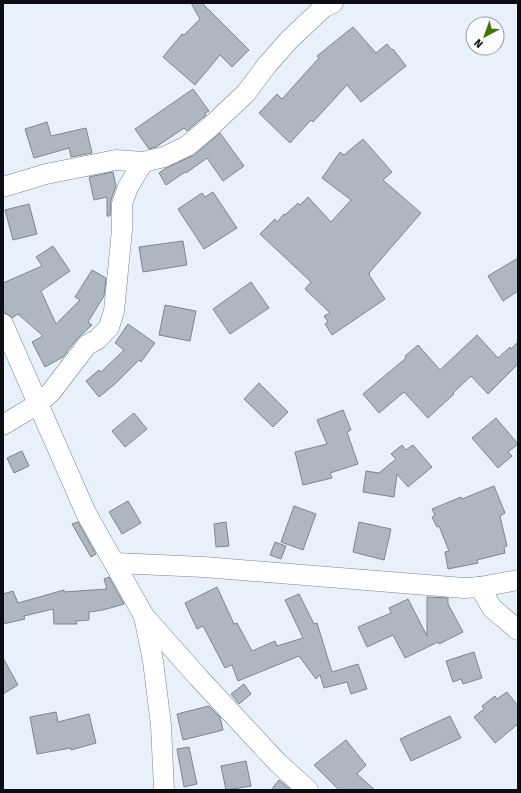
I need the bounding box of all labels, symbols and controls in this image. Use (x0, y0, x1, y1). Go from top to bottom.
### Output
north arrow (465, 16, 505, 56)
text: N (472, 36, 486, 50)

